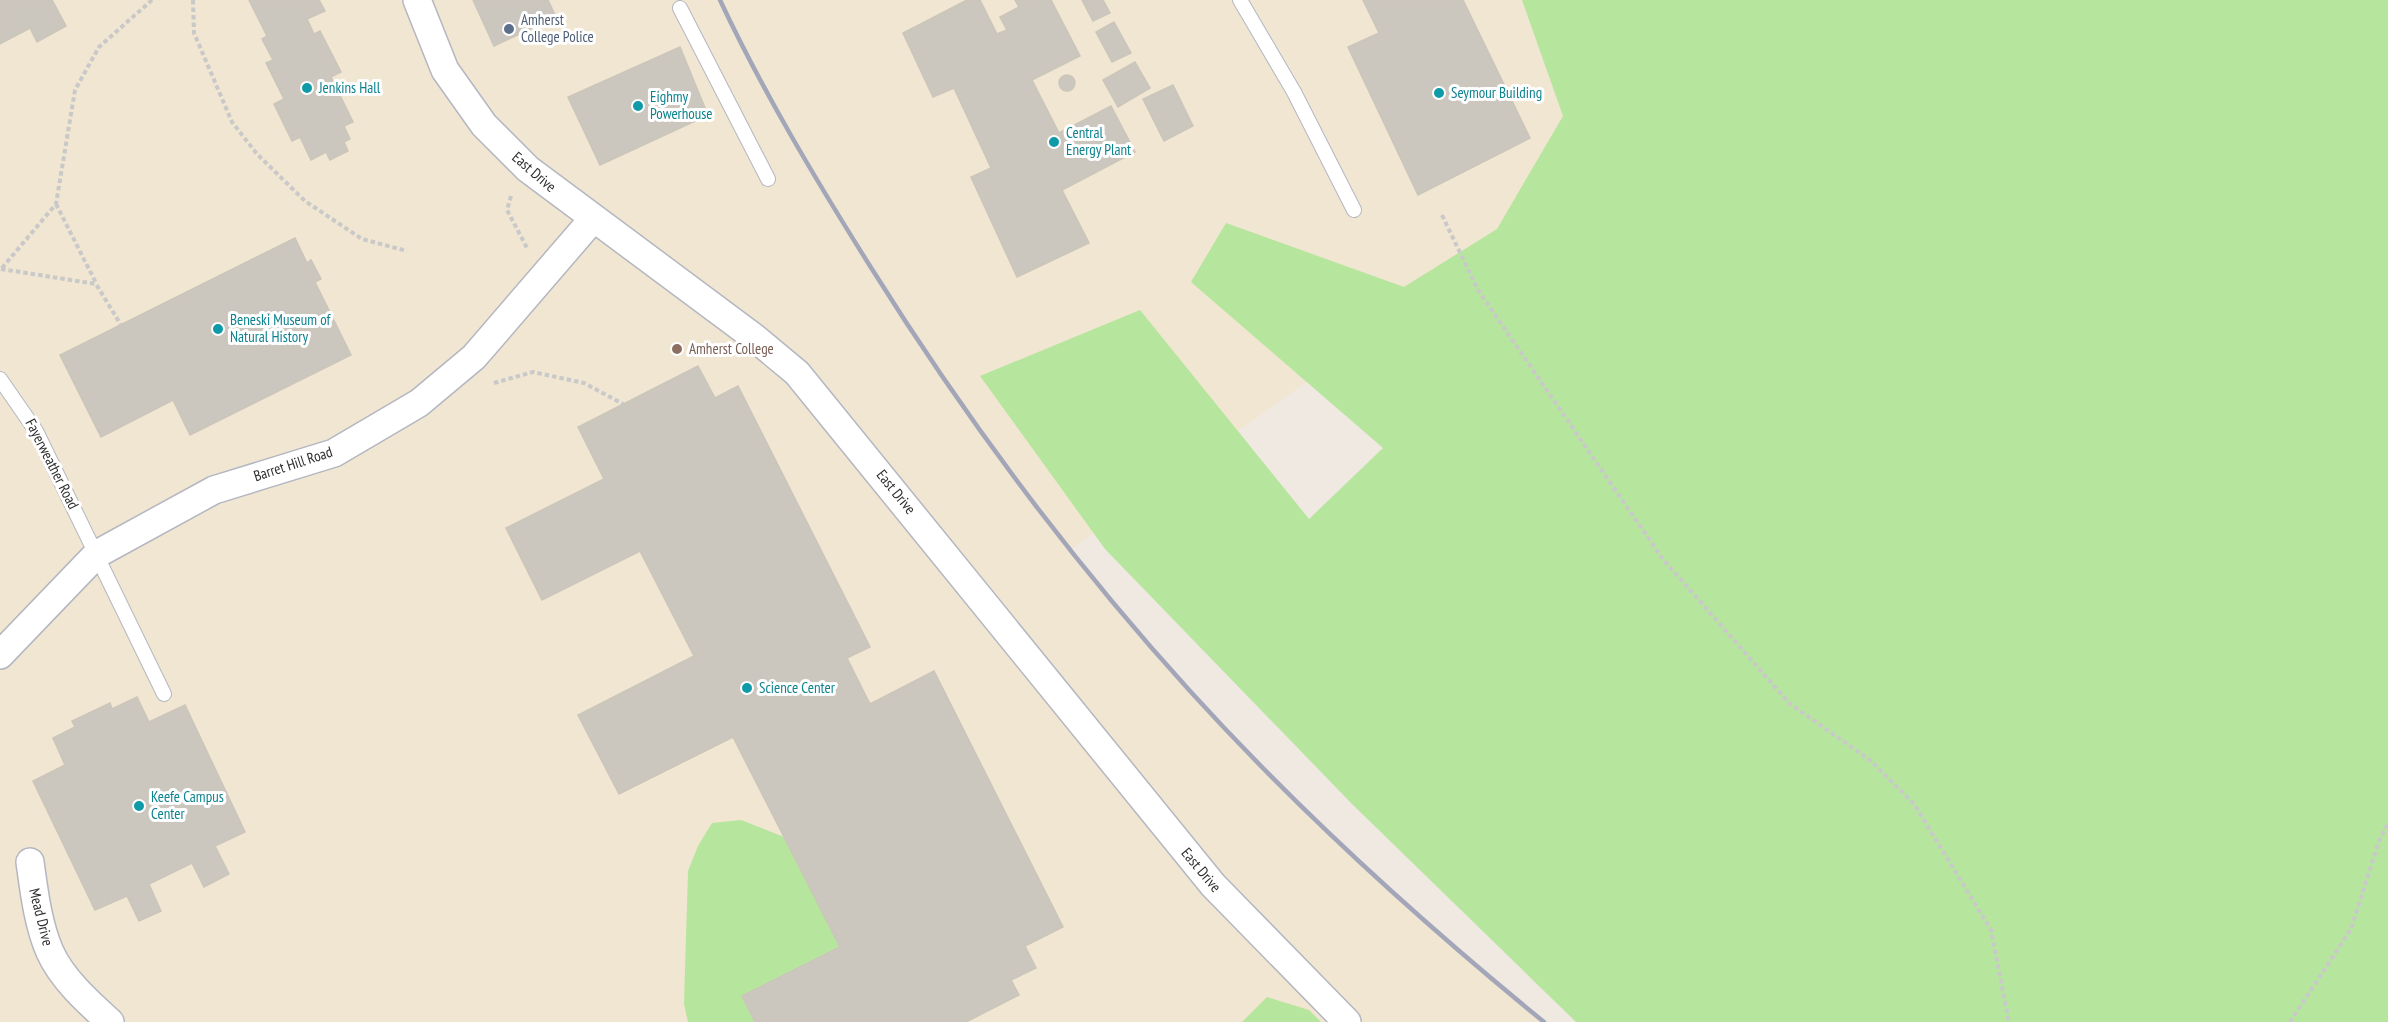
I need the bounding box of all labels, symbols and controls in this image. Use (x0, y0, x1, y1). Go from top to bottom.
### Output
place label: Amherst College Police (521, 10, 594, 46)
marker: Amherst College Police (502, 22, 516, 36)
place label: Jenkins Hall (318, 78, 381, 97)
marker: Jenkins Hall (300, 81, 314, 95)
place label: Seymour Building (1451, 83, 1542, 102)
marker: Seymour Building (1432, 86, 1446, 100)
place label: Eighmy Powerhouse (650, 87, 713, 123)
marker: Eighmy Powerhouse (631, 99, 645, 113)
place label: Central Energy Plant (1066, 123, 1131, 159)
marker: Central Energy Plant (1047, 135, 1061, 149)
street label: East Drive (508, 147, 560, 196)
place label: Beneski Museum of Natural History (230, 310, 331, 346)
marker: Beneski Museum of Natural History (211, 322, 225, 336)
place label: Amherst College (689, 339, 774, 358)
marker: Amherst College (670, 342, 684, 356)
street label: Fayerweather Road (22, 415, 83, 512)
street label: Barret Hill Road (251, 442, 335, 485)
street label: East Drive (873, 465, 920, 518)
place label: Science Center (759, 678, 836, 697)
marker: Science Center (740, 681, 754, 695)
place label: Keefe Campus Center (151, 787, 224, 823)
marker: Keefe Campus Center (132, 799, 146, 813)
street label: East Drive (1177, 844, 1225, 896)
street label: Mead Drive (25, 886, 58, 948)

